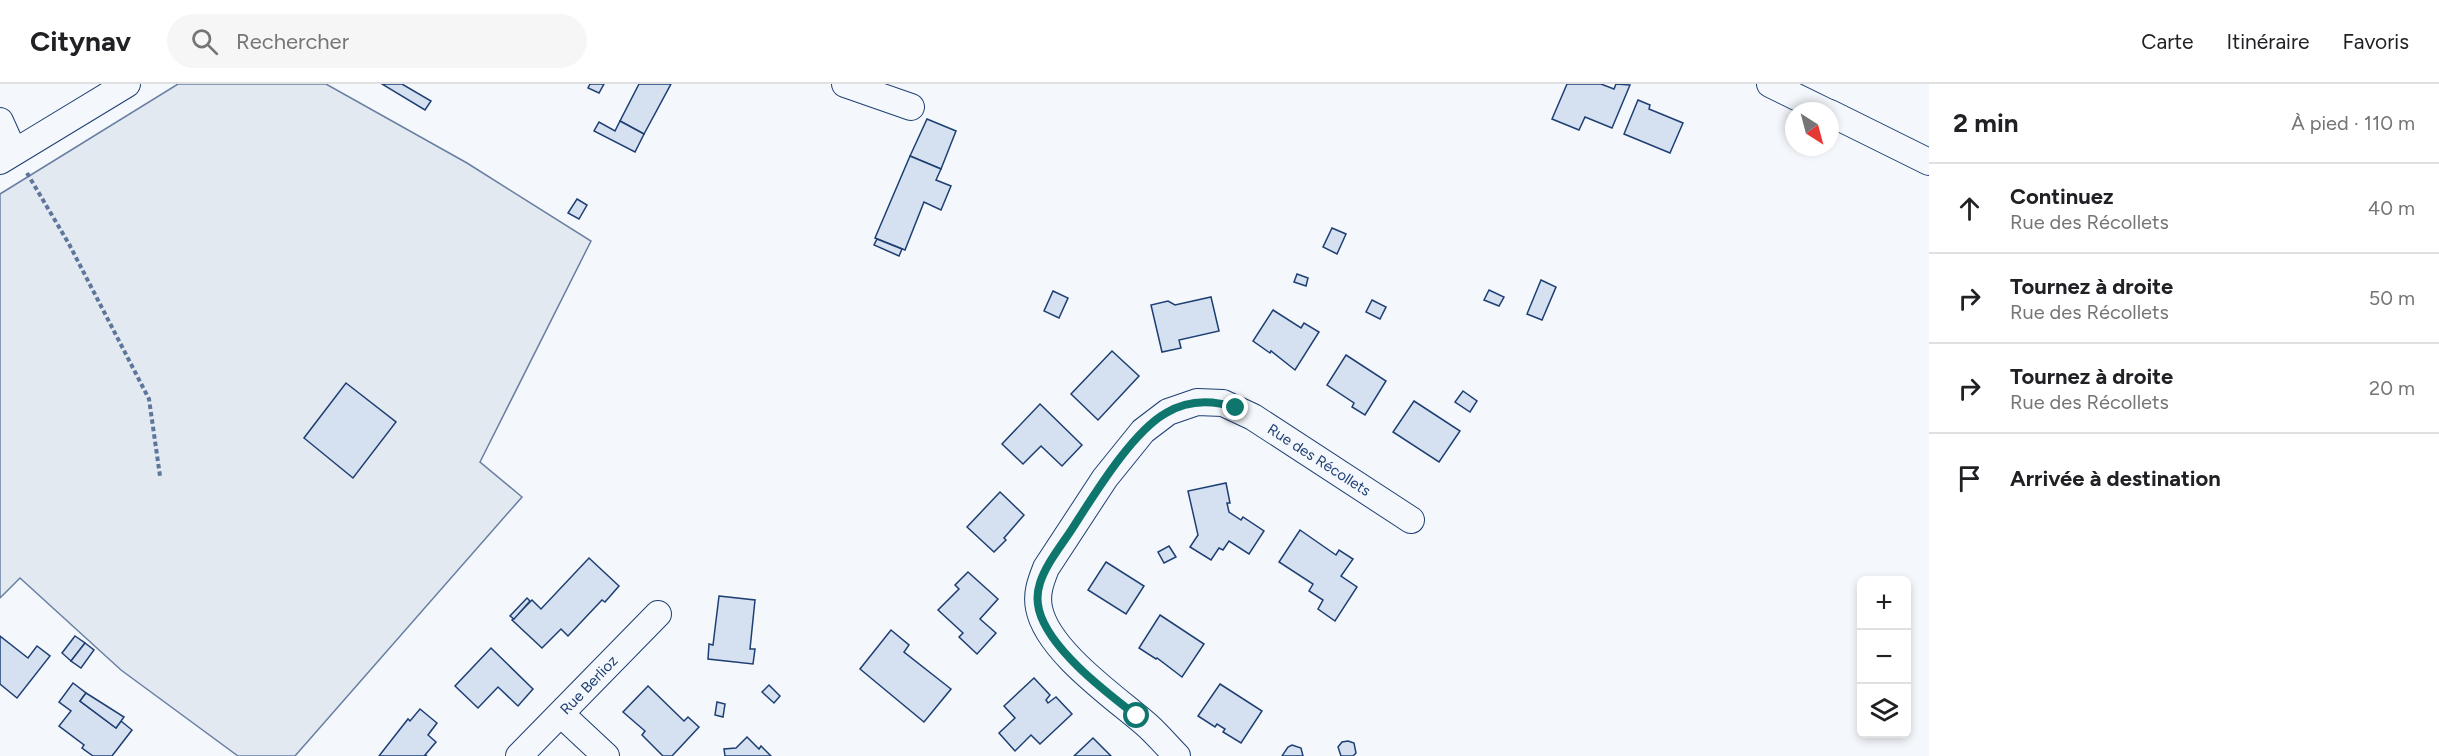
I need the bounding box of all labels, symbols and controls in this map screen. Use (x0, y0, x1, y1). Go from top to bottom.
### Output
search box (167, 14, 587, 68)
text: Citynav (30, 24, 131, 58)
icon: search (188, 25, 221, 58)
text: Rechercher (236, 28, 349, 55)
text: Carte (2141, 29, 2194, 54)
text: Itinéraire (2227, 29, 2310, 54)
text: Favoris (2343, 29, 2409, 54)
north arrow (1785, 102, 1839, 156)
text: 2 min (1953, 107, 2019, 139)
text: À pied · 110 m (2291, 111, 2415, 135)
text: Continuez (2010, 183, 2114, 210)
icon: ahead (1953, 192, 1986, 225)
text: 40 m (2368, 196, 2415, 220)
text: Rue des Récollets (2010, 210, 2169, 234)
text: Tournez à droite (2010, 273, 2173, 300)
icon: right (1953, 282, 1986, 315)
text: 50 m (2369, 286, 2415, 310)
text: Rue des Récollets (2010, 300, 2169, 324)
text: Tournez à droite (2010, 363, 2173, 390)
icon: right (1953, 372, 1986, 405)
text: 20 m (2369, 376, 2415, 400)
text: Rue des Récollets (2010, 390, 2169, 414)
route end (1222, 394, 1248, 420)
street label: Rue des Récollets (1264, 420, 1374, 500)
icon: arrive (1953, 462, 1986, 495)
text: Arrivée à destination (2010, 465, 2221, 492)
map controls (1857, 576, 1911, 738)
button: + (1857, 576, 1911, 630)
button: − (1857, 630, 1911, 684)
street label: Rue Berlioz (556, 652, 622, 718)
button: layers (1857, 684, 1911, 738)
route start (1123, 702, 1149, 728)

